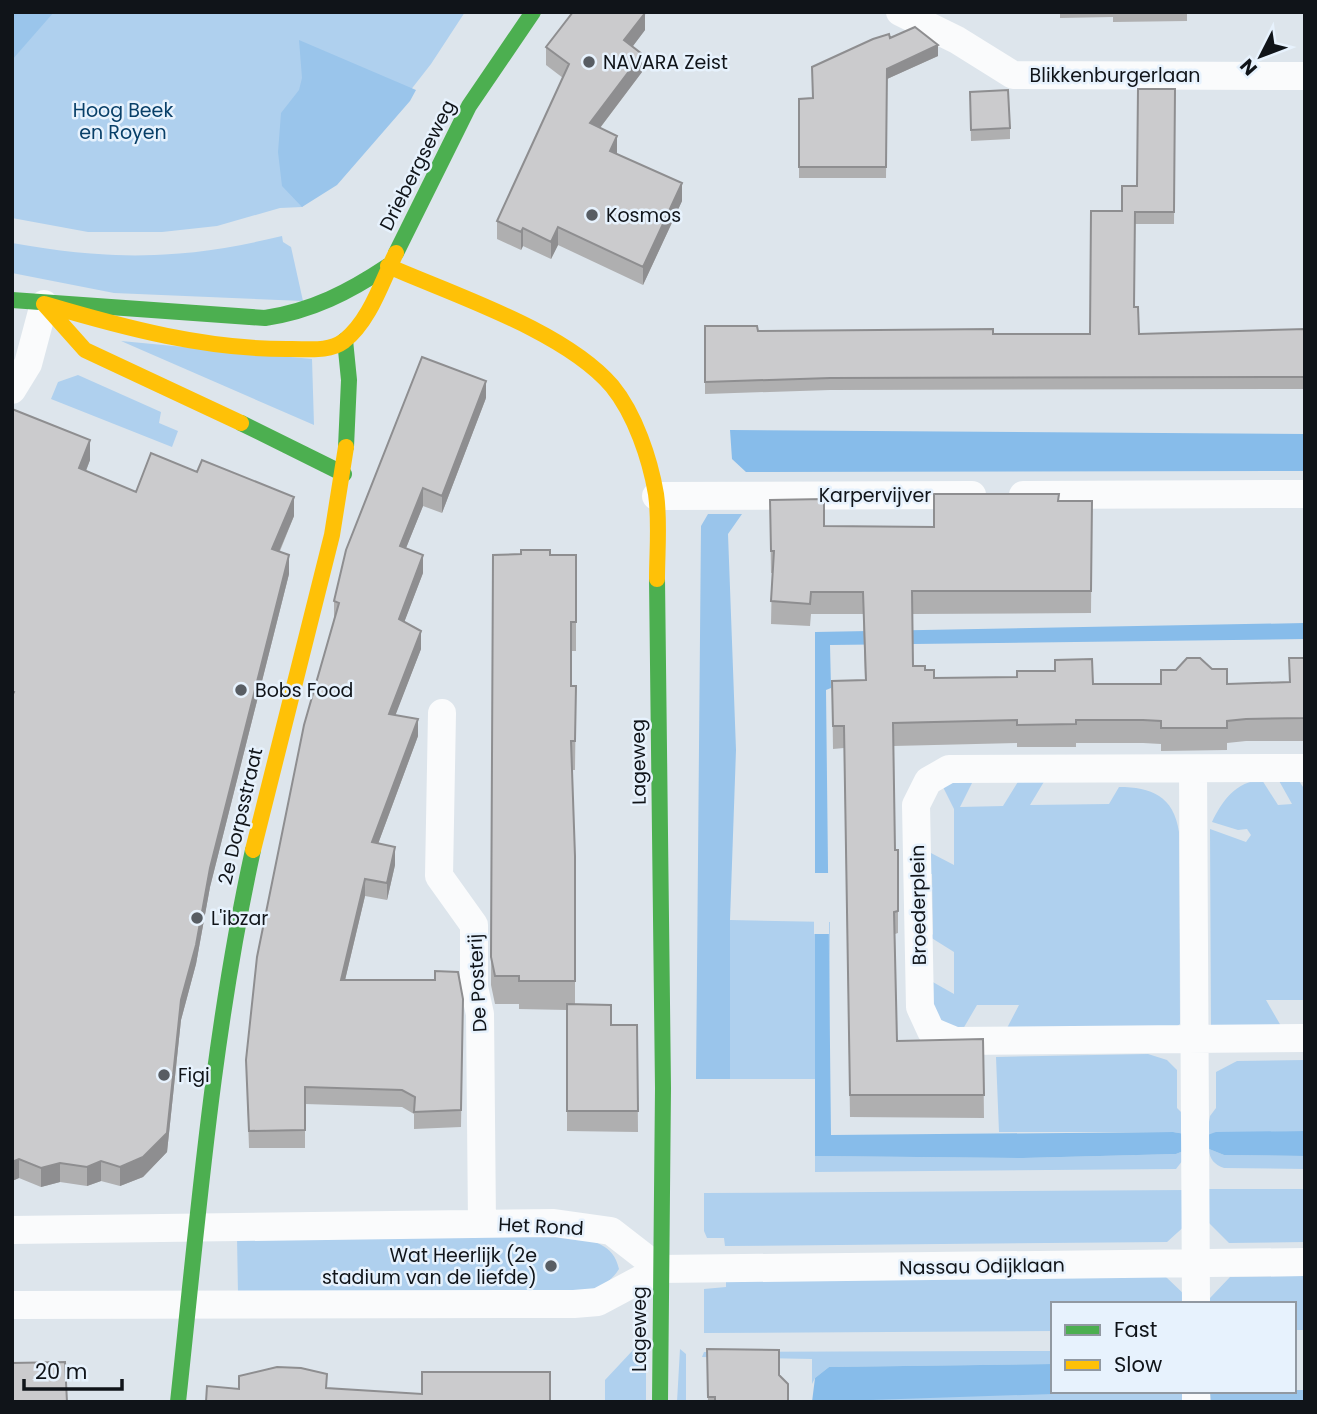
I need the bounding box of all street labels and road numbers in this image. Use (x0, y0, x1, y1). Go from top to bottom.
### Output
street label: Blikkenburgerlaan (1030, 62, 1200, 89)
street label: Driebergseweg (373, 95, 462, 235)
street label: Karpervijver (819, 482, 931, 509)
street label: Lageweg (624, 719, 653, 805)
street label: 2e Dorpsstraat (212, 745, 269, 887)
street label: Broederplein (904, 844, 933, 965)
street label: De Posterij (461, 933, 494, 1033)
street label: Het Rond (498, 1211, 584, 1242)
street label: Nassau Odijklaan (899, 1252, 1065, 1281)
street label: Lageweg (626, 1286, 653, 1372)

